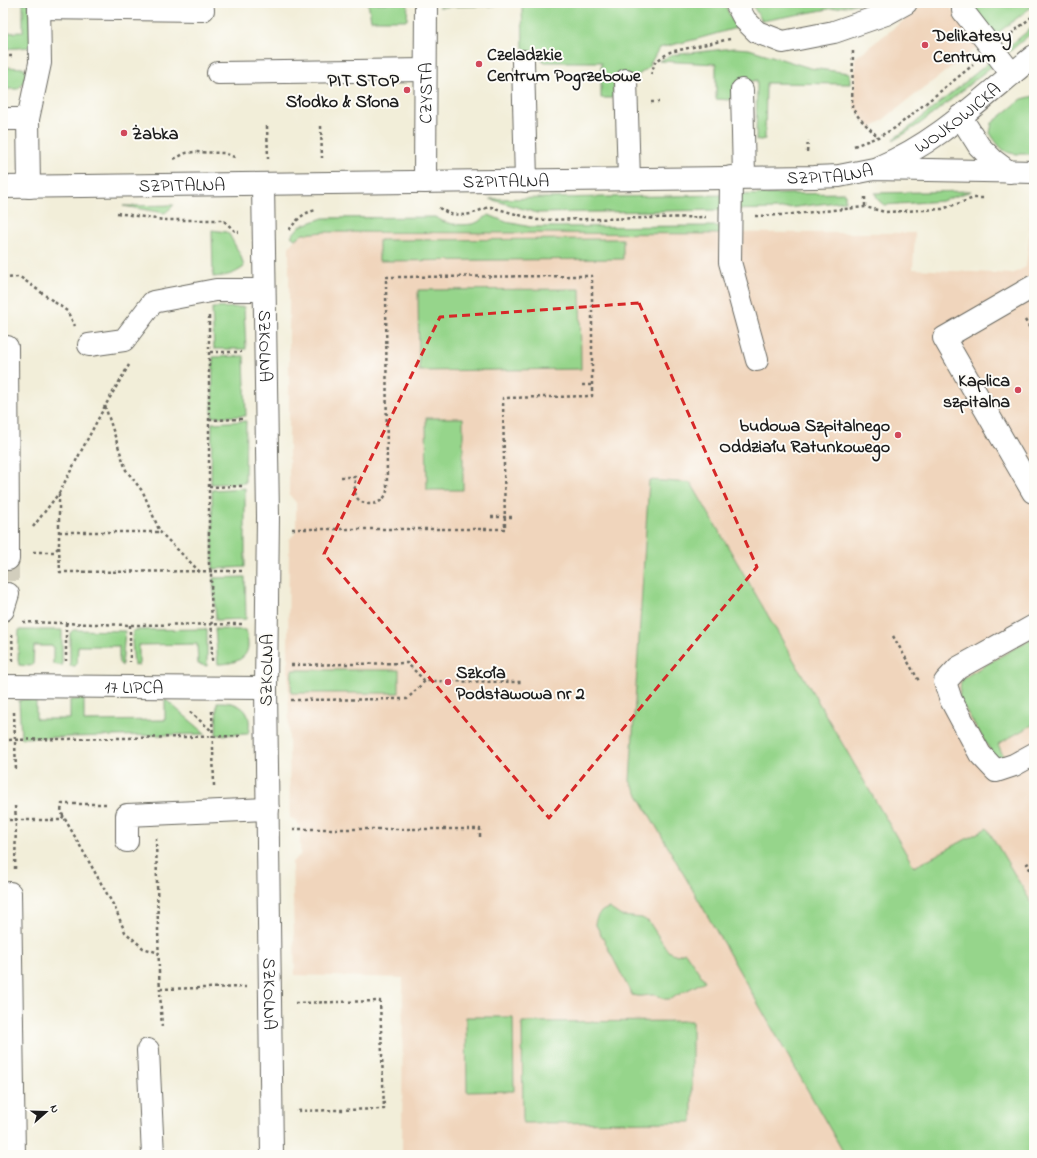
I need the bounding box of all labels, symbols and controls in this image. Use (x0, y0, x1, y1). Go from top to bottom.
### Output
place label: Delikatesy Centrum (932, 24, 1011, 71)
marker: Delikatesy Centrum (920, 40, 930, 50)
place label: Czeladzkie Centrum Pogrzebowe (487, 43, 642, 91)
marker: Czeladzkie Centrum Pogrzebowe (474, 59, 484, 69)
street label: CZYSTA (414, 62, 441, 124)
place label: PIT STOP Słodko & Słona (286, 69, 400, 116)
street label: WOJKOWICKA (910, 78, 1008, 161)
marker: PIT STOP Słodko & Słona (402, 85, 412, 95)
place label: Żabka (132, 122, 179, 148)
marker: Żabka (119, 128, 129, 138)
street label: SZPITALNA (786, 158, 876, 192)
street label: SZPITALNA (462, 169, 550, 196)
street label: SZPITALNA (138, 173, 226, 200)
street label: SZKOLNA (250, 310, 277, 382)
place label: Kaplica szpitalna (943, 369, 1010, 416)
marker: Kaplica szpitalna (1013, 385, 1023, 395)
place label: budowa Szpitalnego Oddziału Ratunkowego (719, 414, 890, 462)
marker: budowa Szpitalnego Oddziału Ratunkowego (893, 430, 903, 440)
street label: SZKOLNA (254, 634, 282, 706)
place label: Szkoła Podstawowa nr 2 (456, 661, 585, 708)
street label: 17 LIPCA (104, 676, 164, 702)
marker: Szkoła Podstawowa nr 2 (443, 677, 453, 687)
street label: SZKOLNA (254, 958, 281, 1030)
north arrow (26, 1092, 66, 1132)
text: N (46, 1103, 63, 1115)

